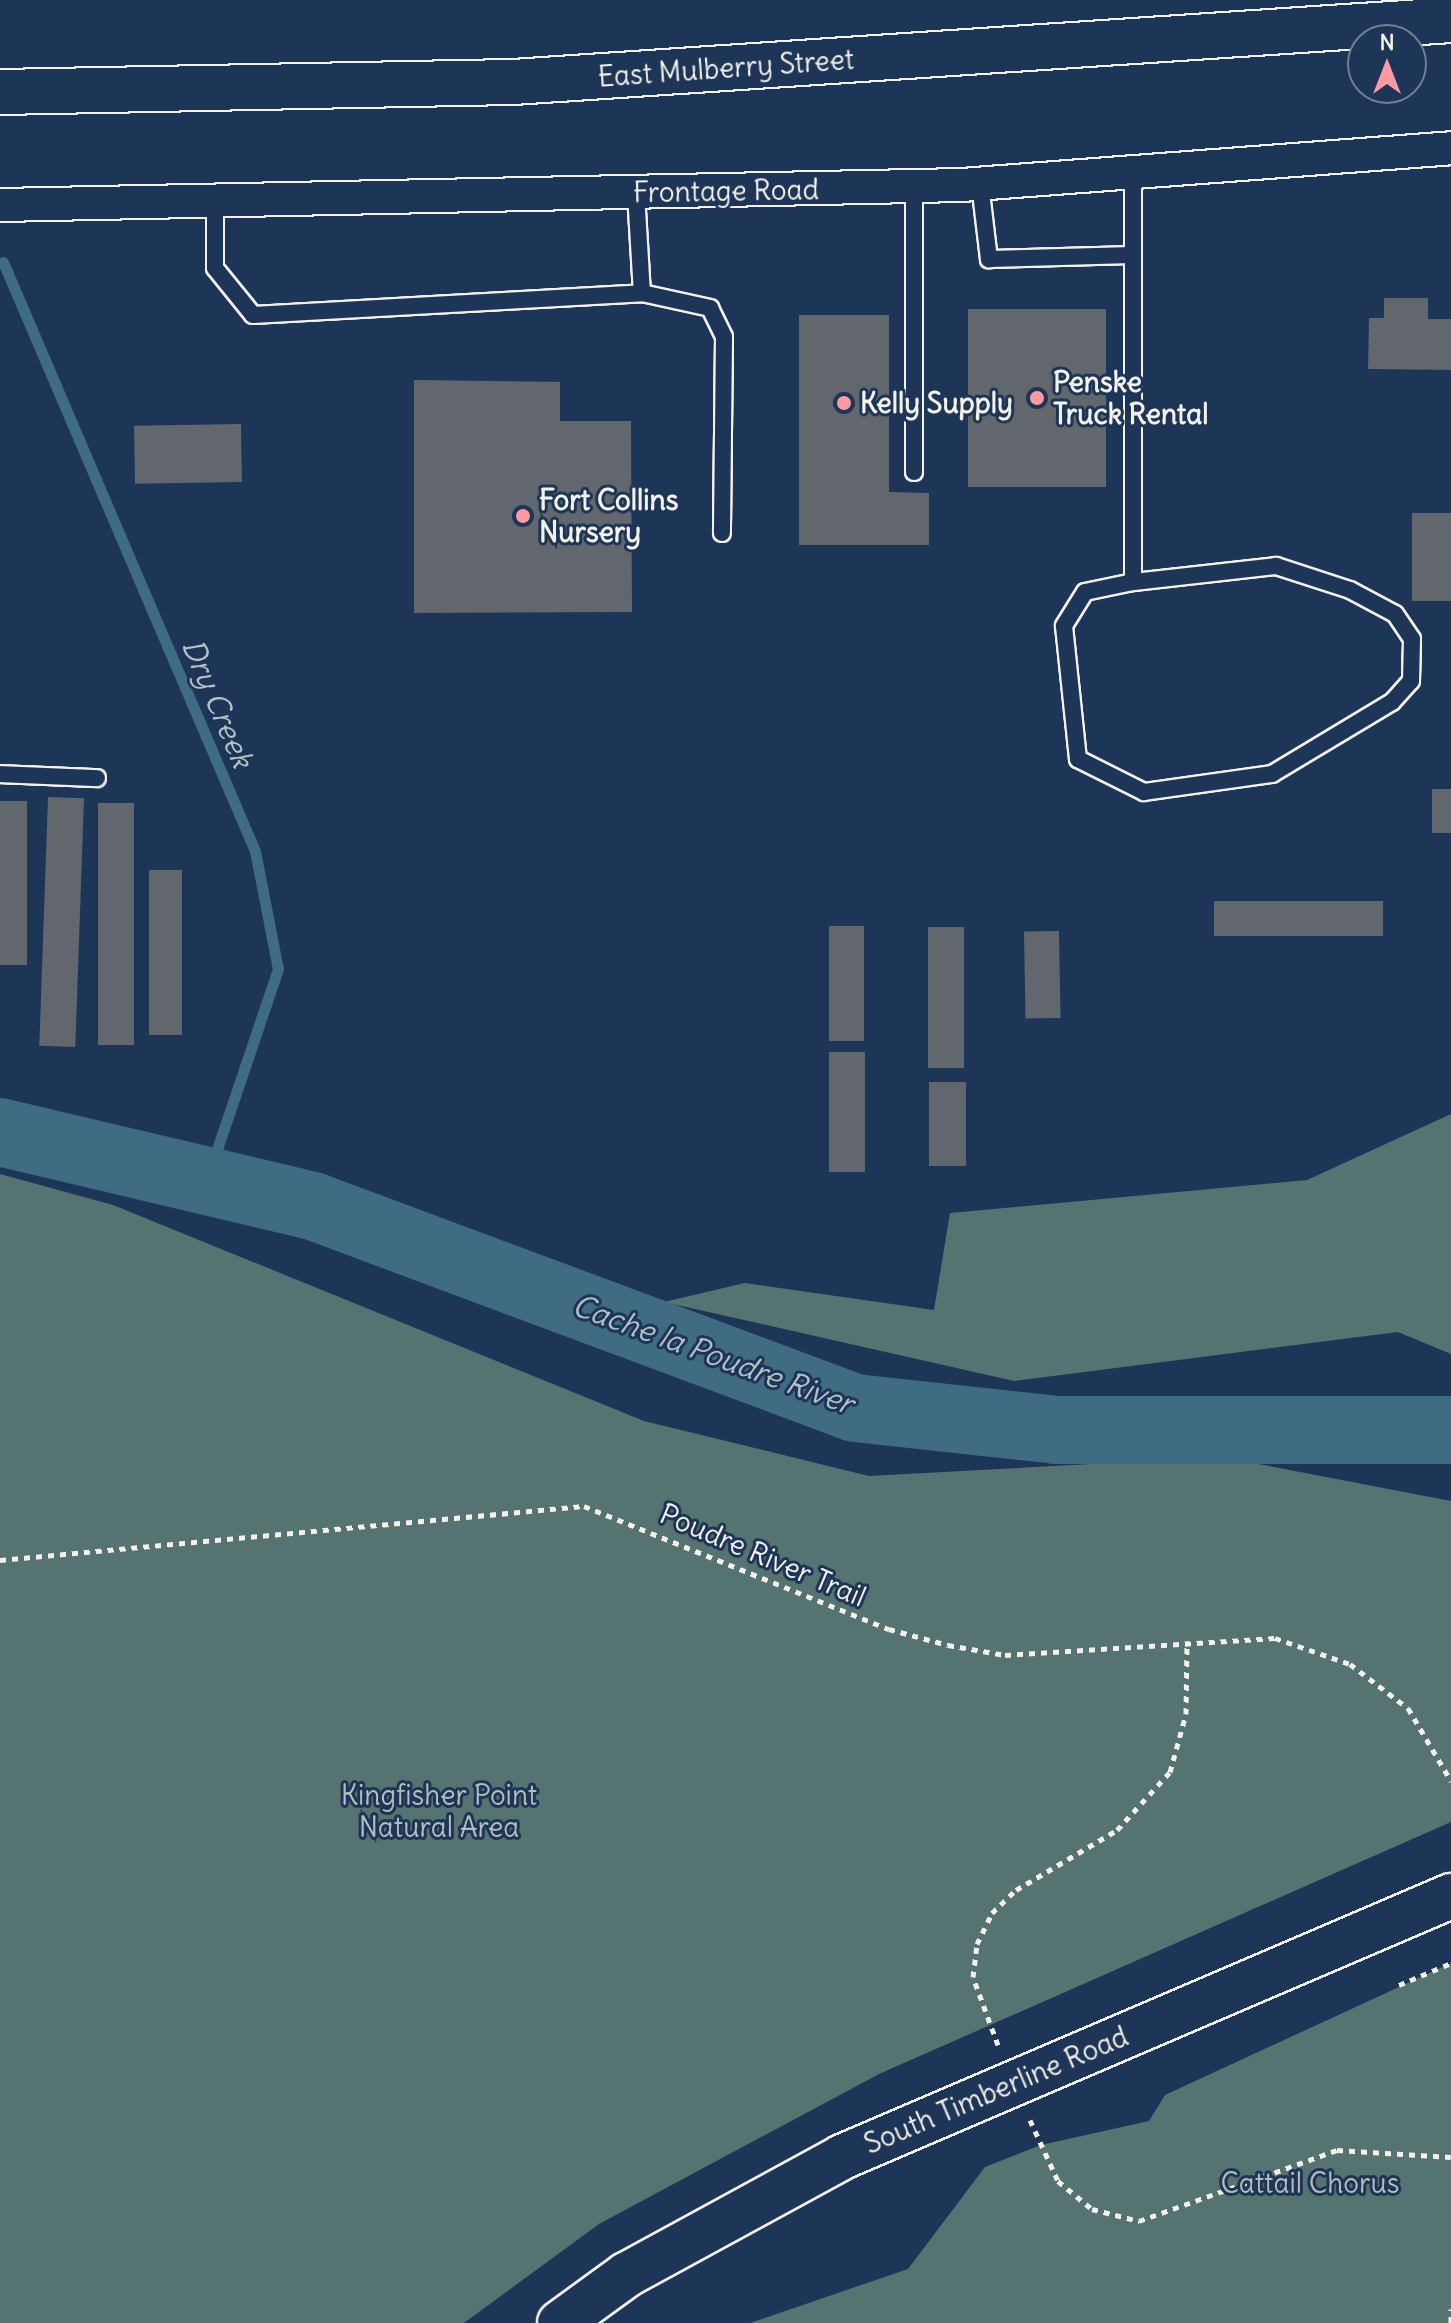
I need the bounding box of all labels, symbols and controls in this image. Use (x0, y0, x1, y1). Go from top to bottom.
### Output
north arrow (1347, 24, 1427, 104)
text: N (1379, 28, 1395, 56)
street label: East Mulberry Street (597, 42, 855, 94)
street label: Frontage Road (633, 173, 819, 209)
place label: Penske Truck Rental (1053, 365, 1209, 431)
place label: Kelly Supply (860, 386, 1013, 420)
marker: Penske Truck Rental (1028, 389, 1046, 407)
marker: Kelly Supply (835, 394, 853, 412)
place label: Fort Collins Nursery (539, 483, 679, 549)
marker: Fort Collins Nursery (514, 507, 532, 525)
water label: Dry Creek (175, 633, 261, 773)
water label: Cache la Poudre River (568, 1286, 858, 1422)
street label: Poudre River Trail (655, 1497, 871, 1613)
park label: Kingfisher Point Natural Area (341, 1778, 537, 1844)
street label: South Timberline Road (859, 2019, 1133, 2161)
park label: Cattail Chorus (1220, 2166, 1400, 2200)

